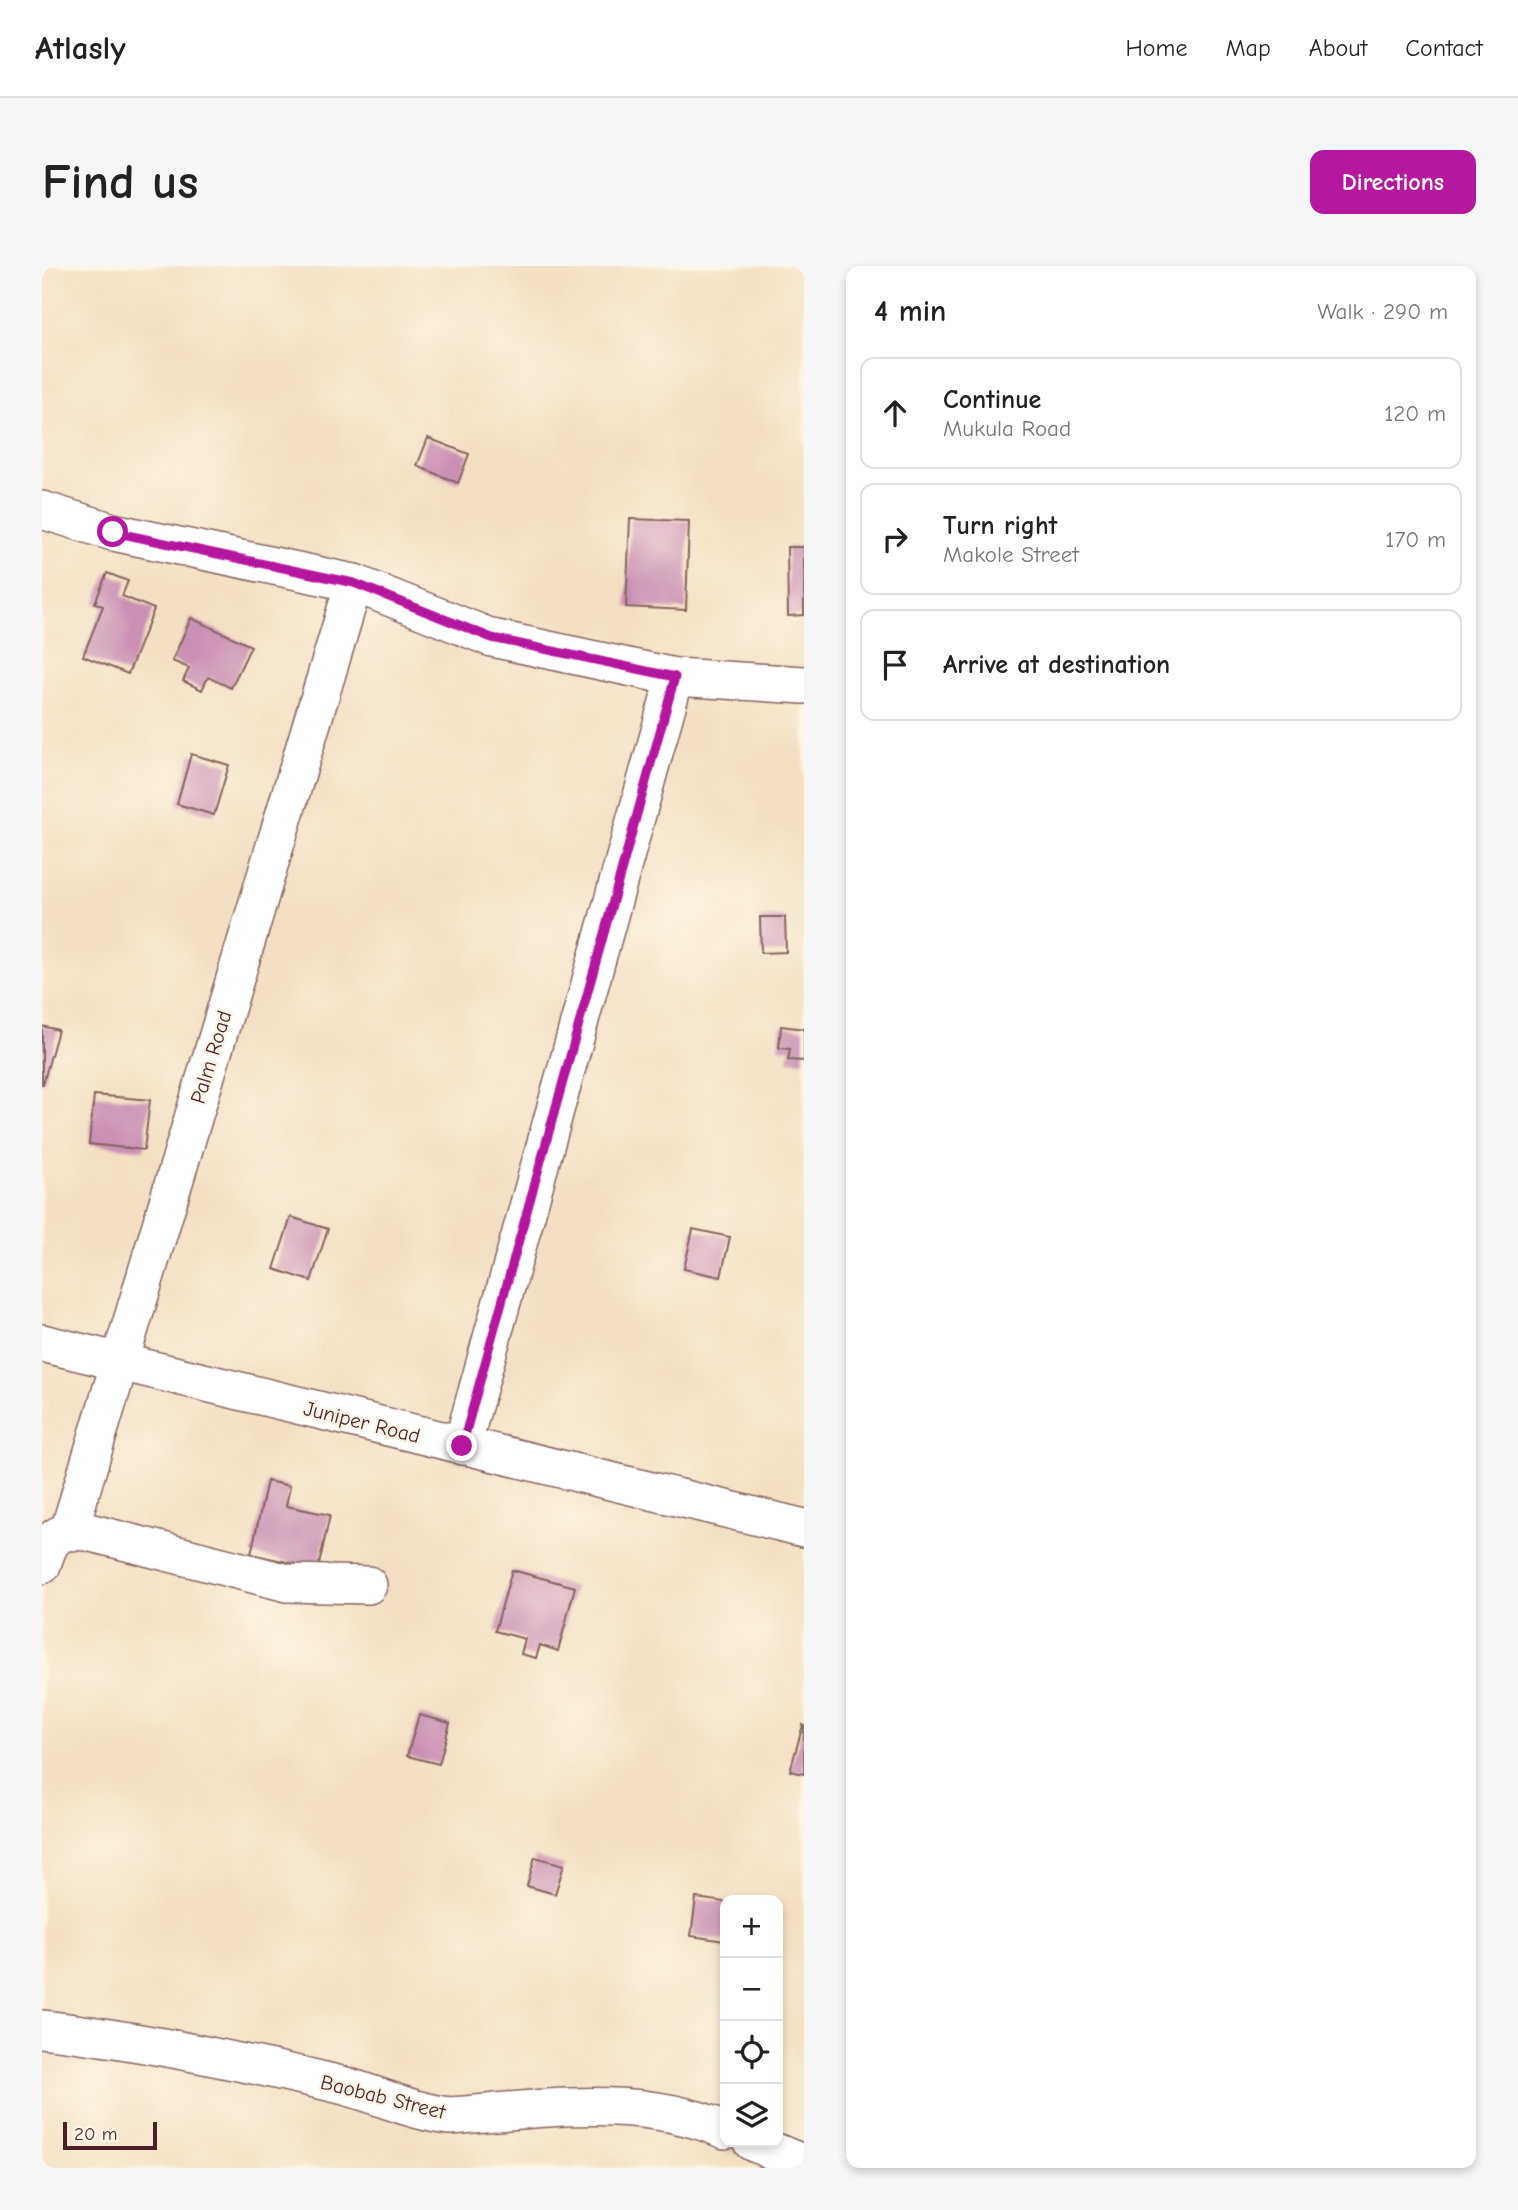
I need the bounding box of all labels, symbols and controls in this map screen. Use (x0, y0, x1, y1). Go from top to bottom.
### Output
text: Atlasly (35, 29, 126, 67)
text: Home (1126, 34, 1187, 62)
text: Map (1225, 34, 1271, 62)
text: About (1309, 34, 1367, 62)
text: Contact (1405, 34, 1483, 62)
button: Directions (1310, 150, 1476, 214)
text: Find us (42, 154, 198, 210)
text: 4 min (874, 294, 946, 329)
text: Walk · 290 m (1317, 298, 1448, 325)
text: Continue (943, 385, 1041, 415)
icon: ahead (876, 394, 914, 432)
text: 120 m (1384, 400, 1446, 427)
text: Mukula Road (943, 415, 1071, 442)
text: Turn right (943, 511, 1057, 541)
route start (97, 516, 128, 547)
icon: right (876, 520, 914, 558)
text: 170 m (1385, 526, 1446, 553)
text: Makole Street (943, 541, 1079, 568)
icon: arrive (876, 646, 914, 684)
text: Arrive at destination (943, 650, 1170, 680)
street label: Palm Road (185, 1008, 237, 1106)
street label: Juniper Road (301, 1396, 423, 1448)
route end (446, 1430, 477, 1461)
map controls (720, 1895, 783, 2147)
button: + (720, 1895, 783, 1958)
button: − (720, 1958, 783, 2021)
button: locate (720, 2021, 783, 2084)
street label: Baobab Street (318, 2070, 449, 2124)
button: layers (720, 2084, 783, 2147)
scale bar (63, 2119, 158, 2151)
text: 20 m (74, 2123, 118, 2145)

